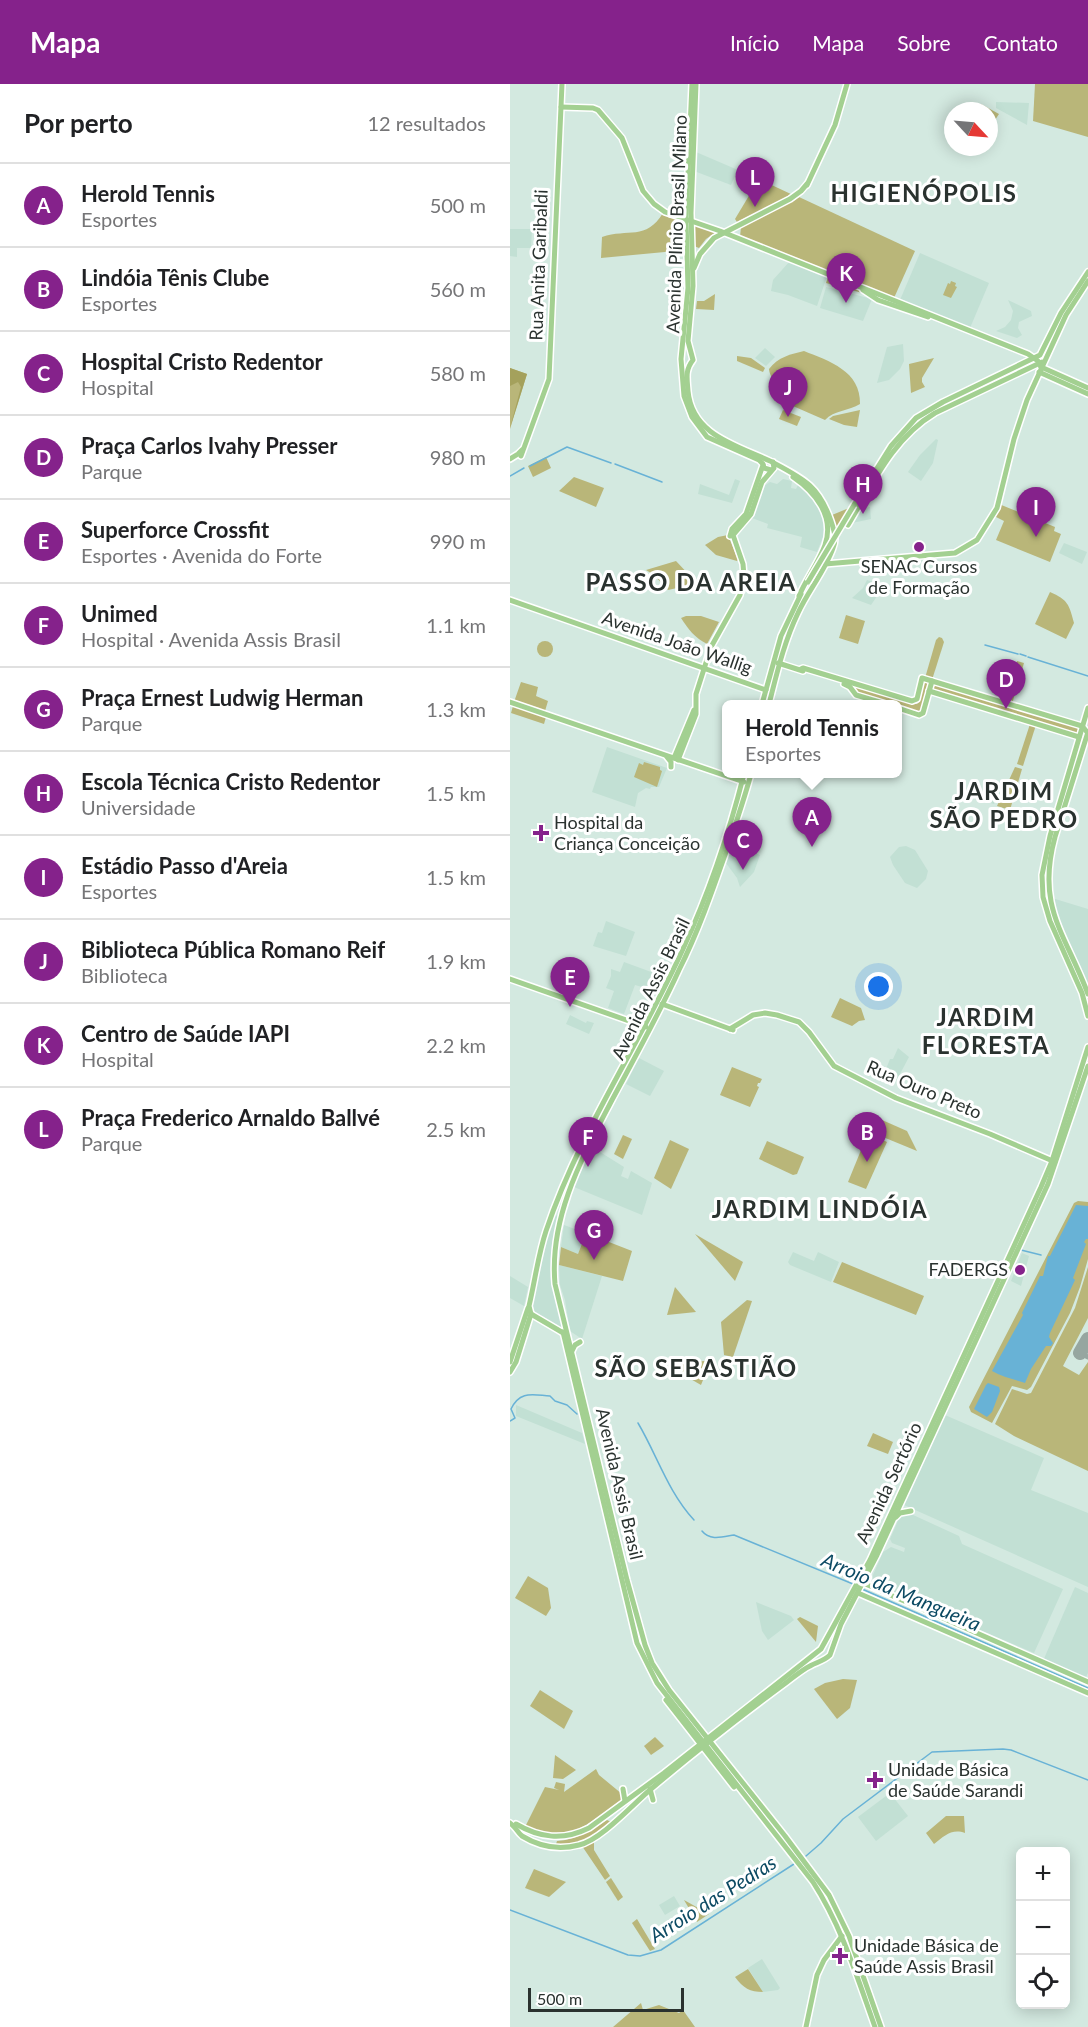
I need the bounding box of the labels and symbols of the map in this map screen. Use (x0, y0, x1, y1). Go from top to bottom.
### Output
north arrow (944, 102, 998, 156)
street label: Avenida Plínio Brasil Milano (661, 114, 691, 334)
pin: L (736, 158, 774, 207)
district label: HIGIENÓPOLIS (831, 178, 1017, 207)
street label: Rua Anita Garibaldi (524, 189, 552, 341)
pin: K (826, 254, 866, 303)
pin: J (768, 368, 808, 417)
pin: H (844, 464, 882, 514)
pin: I (1016, 488, 1056, 537)
marker: SENAC Cursos de Formação (912, 540, 926, 554)
place label: SENAC Cursos de Formação (861, 555, 977, 598)
district label: PASSO DA AREIA (585, 567, 797, 596)
street label: Avenida João Wallig (599, 606, 755, 678)
pin: D (986, 660, 1026, 709)
district label: JARDIM SÃO PEDRO (929, 776, 1079, 833)
pin: A (792, 798, 832, 847)
place label: Hospital da Criança Conceição (554, 811, 700, 854)
pin: C (724, 820, 762, 870)
marker: Hospital da Criança Conceição (532, 824, 550, 842)
street label: Avenida Assis Brasil (606, 914, 694, 1063)
pin: E (550, 958, 590, 1007)
your location (864, 972, 893, 1001)
district label: JARDIM FLORESTA (922, 1002, 1050, 1059)
street label: Rua Ouro Preto (864, 1055, 985, 1123)
pin: B (848, 1112, 886, 1162)
pin: F (568, 1118, 608, 1167)
district label: JARDIM LINDÓIA (712, 1194, 928, 1223)
pin: G (574, 1210, 614, 1260)
place label: FADERGS (929, 1258, 1008, 1280)
marker: FADERGS (1013, 1263, 1027, 1277)
district label: SÃO SEBASTIÃO (594, 1353, 798, 1382)
street label: Avenida Assis Brasil (592, 1406, 648, 1562)
street label: Avenida Sertório (850, 1418, 926, 1547)
water label: Arroio da Mangueira (817, 1546, 984, 1635)
place label: Unidade Básica de Saúde Sarandi (888, 1758, 1023, 1801)
marker: Unidade Básica de Saúde Sarandi (866, 1771, 884, 1789)
water label: Arroio das Pedras (644, 1850, 780, 1947)
place label: Unidade Básica de Saúde Assis Brasil (854, 1934, 999, 1977)
marker: Unidade Básica de Saúde Assis Brasil (831, 1947, 849, 1965)
scale bar (528, 1985, 684, 2012)

